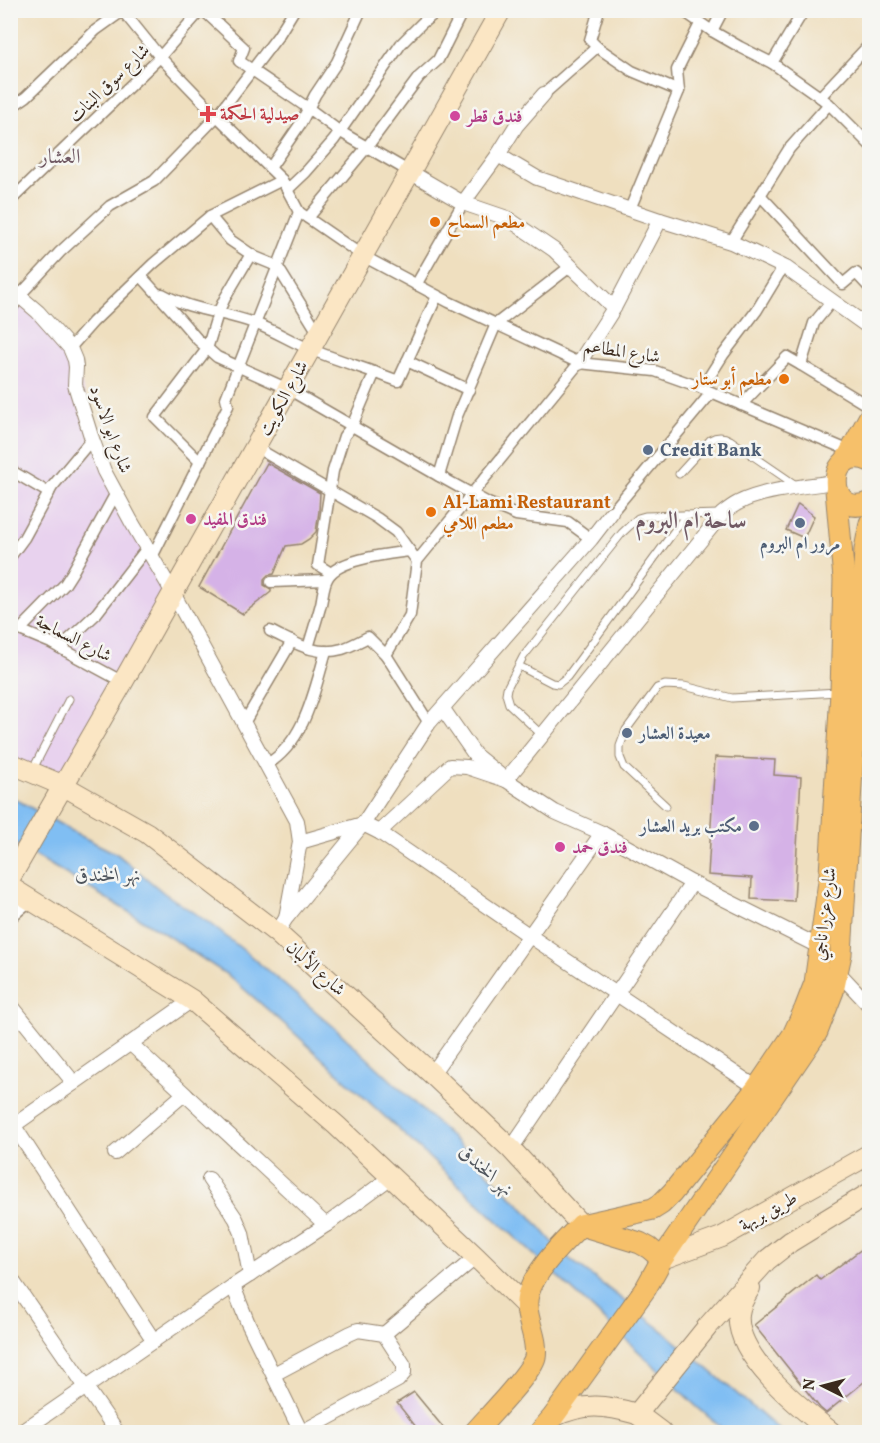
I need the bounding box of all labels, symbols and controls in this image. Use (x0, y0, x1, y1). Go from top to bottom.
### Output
street label: شارع سوق البنات (64, 39, 157, 130)
place label: صيدلية الحكمة (220, 103, 300, 128)
place label: فندق قطر (465, 105, 523, 130)
marker: صيدلية الحكمة (201, 107, 215, 121)
marker: فندق قطر (448, 109, 462, 123)
district label: العشار (37, 143, 81, 172)
place label: مطعم السماح (447, 211, 525, 239)
marker: مطعم السماح (428, 215, 442, 229)
street label: شارع المطاعم (581, 334, 662, 374)
street label: شارع الكويت (253, 356, 316, 441)
place label: مطعم أبو ستار (690, 366, 772, 396)
marker: مطعم أبو ستار (777, 372, 791, 386)
street label: شارع ابو الاسود (81, 382, 137, 477)
place label: Credit Bank (660, 439, 762, 464)
marker: Credit Bank (641, 443, 655, 457)
place label: Al-Lami Restaurant مطعم اللامي (442, 491, 611, 540)
marker: Al-Lami Restaurant مطعم اللامي (424, 505, 438, 519)
district label: ساحة ام البروم (635, 505, 747, 541)
place label: فندق المفيد (203, 508, 267, 533)
marker: فندق المفيد (184, 512, 198, 526)
marker: مرور ام البروم (793, 516, 807, 530)
place label: مرور ام البروم (760, 532, 840, 559)
street label: شارع السماجة (31, 610, 116, 670)
place label: معيدة العشار (637, 722, 711, 747)
marker: معيدة العشار (620, 726, 634, 740)
place label: مكتب بريد العشار (638, 815, 742, 840)
marker: مكتب بريد العشار (747, 819, 761, 833)
place label: فندق حمد (572, 836, 628, 861)
marker: فندق حمد (553, 840, 567, 854)
water label: نهر الخندق (75, 862, 141, 890)
street label: شارع عزرا ناجي (807, 866, 845, 962)
street label: شارع الألبان (279, 934, 352, 1003)
water label: نهر الخندق (452, 1139, 520, 1204)
street label: طريق بريهة (735, 1186, 802, 1239)
north arrow (793, 1356, 853, 1416)
text: N (799, 1377, 822, 1392)

